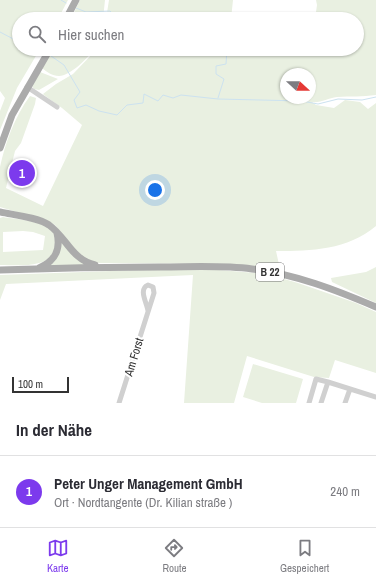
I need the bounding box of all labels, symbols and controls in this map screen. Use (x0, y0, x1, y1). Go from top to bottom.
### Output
search box (12, 12, 364, 56)
icon: search (26, 23, 48, 45)
text: Hier suchen (58, 24, 124, 45)
north arrow (280, 68, 316, 104)
pin: 1 (9, 158, 35, 188)
your location (145, 180, 165, 200)
road number: B 22 (256, 263, 284, 281)
street label: Am Forst (120, 336, 147, 379)
scale bar (12, 375, 69, 394)
text: 100 m (18, 377, 43, 391)
text: In der Nähe (16, 418, 92, 441)
text: Peter Unger Management GmbH (54, 473, 243, 494)
text: 1 (26, 483, 32, 500)
text: 240 m (330, 483, 360, 500)
text: Ort · Nordtangente (Dr. Kilian straße ) (54, 494, 232, 511)
tab: Karte (47, 537, 69, 575)
tab: Route (162, 537, 186, 575)
tab: Gespeichert (280, 537, 329, 575)

